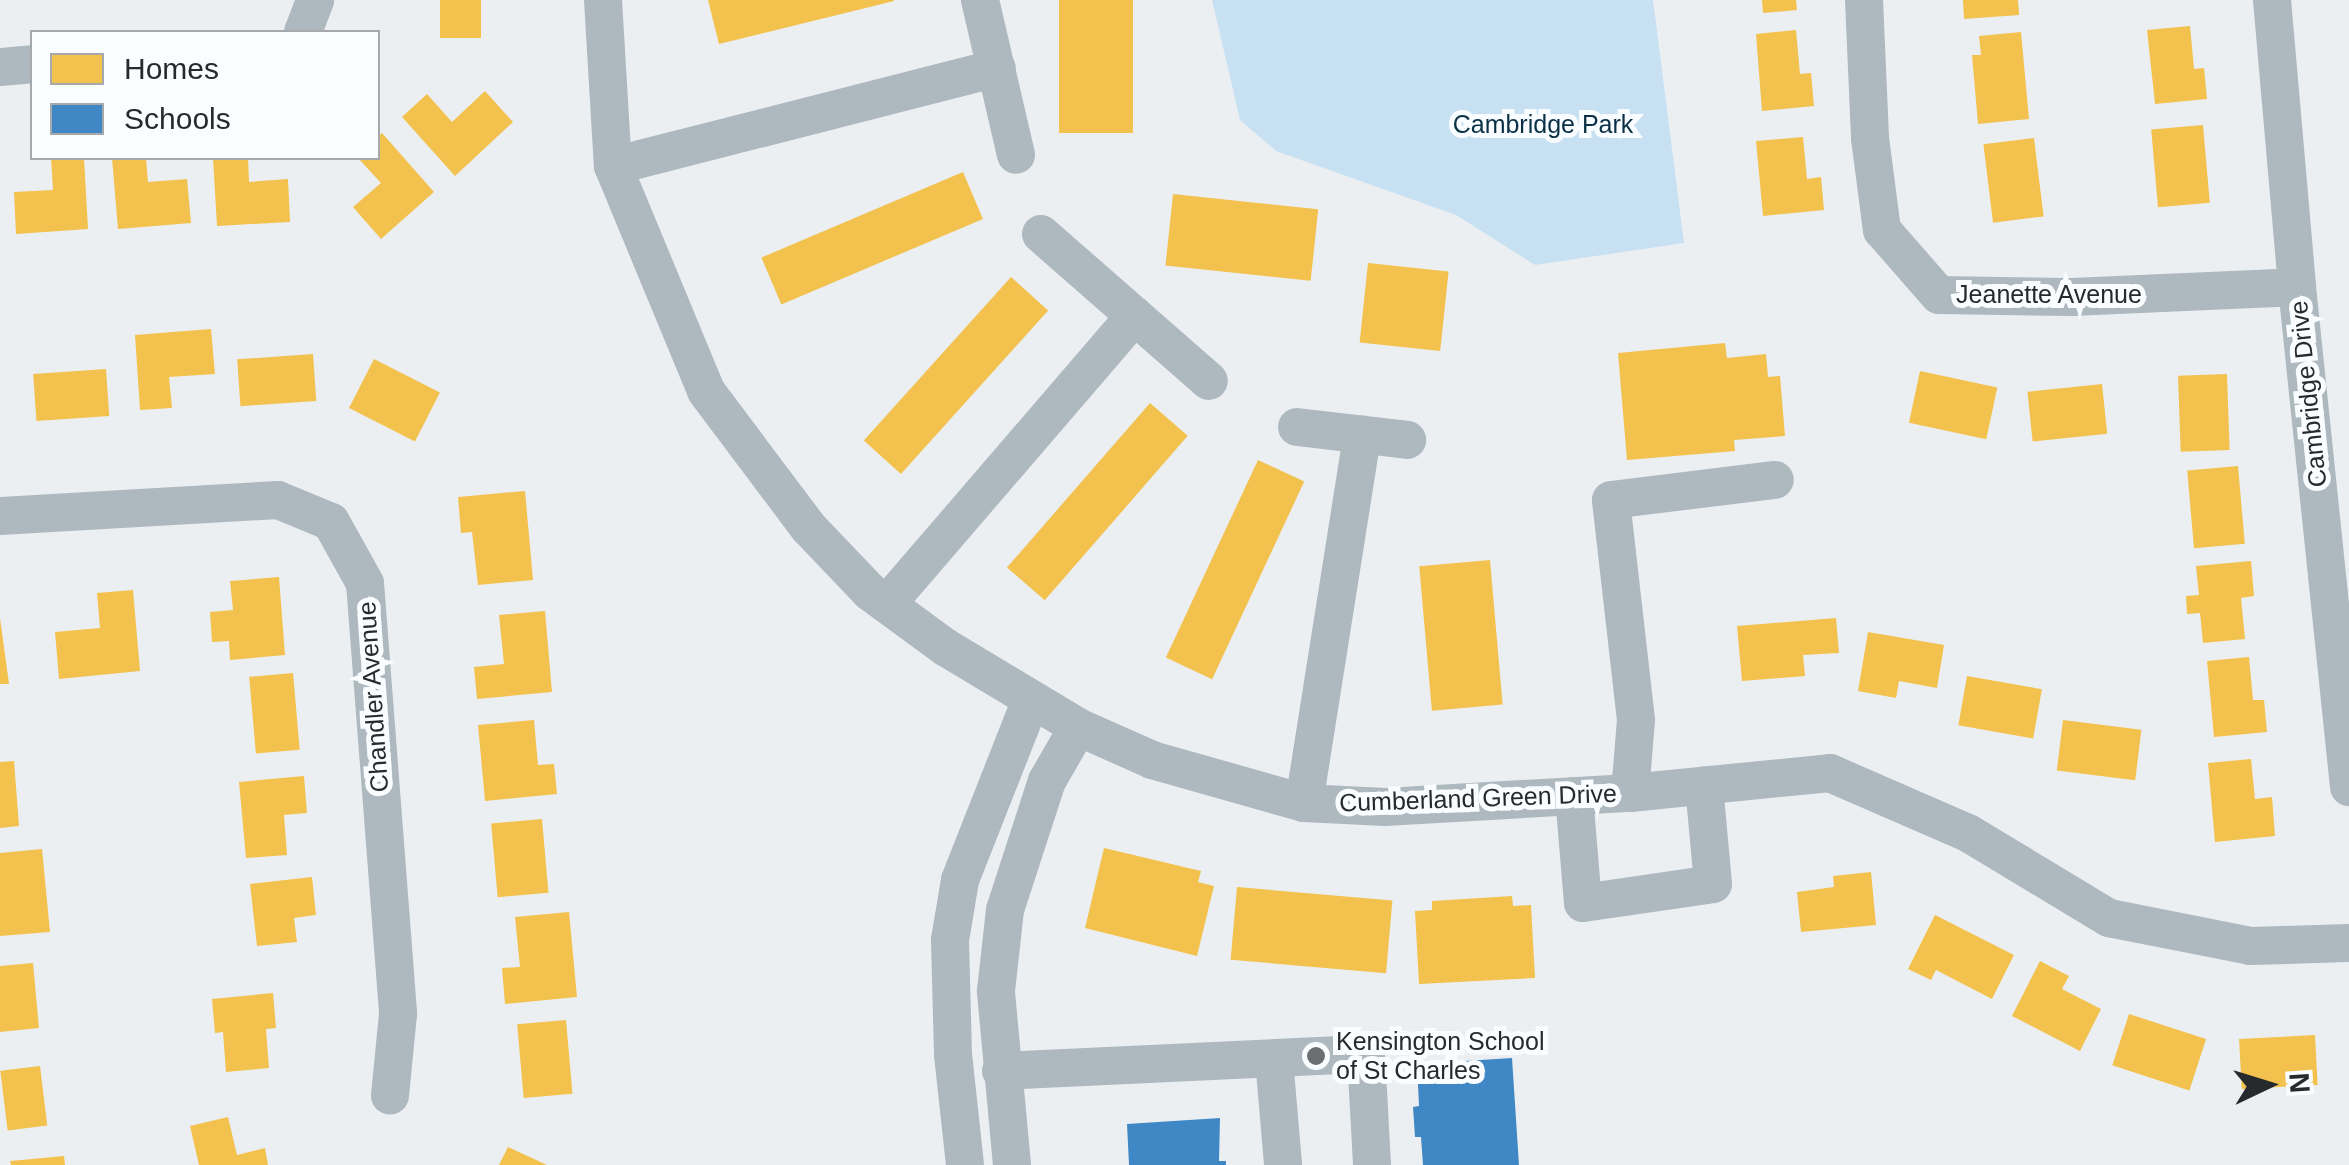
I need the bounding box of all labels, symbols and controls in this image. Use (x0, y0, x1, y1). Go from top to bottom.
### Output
legend (30, 30, 380, 160)
text: Homes (124, 52, 219, 85)
text: Schools (124, 102, 231, 135)
park label: Cambridge Park (1453, 109, 1633, 139)
street label: Jeanette Avenue (1955, 279, 2143, 309)
street label: Cambridge Drive (2283, 299, 2333, 489)
street label: Chandler Avenue (351, 600, 395, 794)
street label: Cumberland Green Drive (1339, 778, 1617, 818)
place label: Kensington School of St Charles (1336, 1027, 1544, 1086)
north arrow (2219, 1035, 2319, 1135)
marker: Kensington School of St Charles (1305, 1045, 1327, 1067)
text: N (2283, 1072, 2316, 1094)

